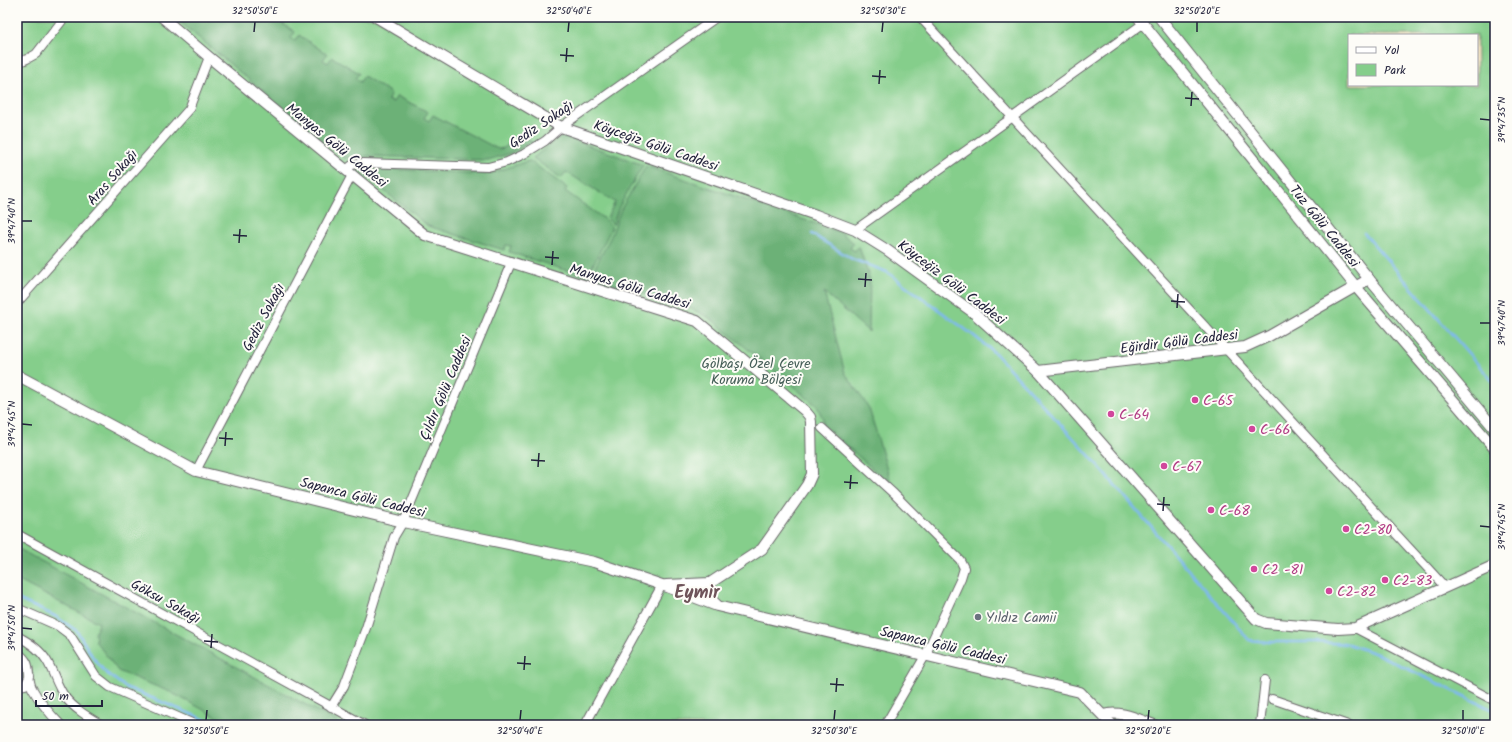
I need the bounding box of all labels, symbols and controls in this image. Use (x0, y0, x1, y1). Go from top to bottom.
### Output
text: 32°50'50"E (232, 3, 279, 19)
text: 32°50'40"E (546, 3, 593, 19)
text: 32°50'30"E (860, 3, 907, 19)
text: 32°50'20"E (1174, 3, 1221, 19)
legend (1348, 34, 1478, 86)
text: Yol (1384, 41, 1399, 60)
text: Park (1384, 61, 1406, 80)
street label: Gediz Sokağı (505, 95, 579, 155)
text: 39°47'35"N (1494, 96, 1510, 143)
street label: Manyas Gölü Caddesi (281, 98, 392, 194)
street label: Köyceğiz Gölü Caddesi (590, 114, 722, 178)
street label: Aras Sokağı (82, 144, 144, 211)
street label: Tuz Gölü Caddesi (1284, 180, 1365, 273)
text: 39°47'40"N (4, 198, 20, 244)
street label: Köyceğiz Gölü Caddesi (893, 235, 1011, 331)
street label: Manyas Gölü Caddesi (567, 258, 693, 316)
street label: Gediz Sokağı (237, 279, 291, 355)
text: 39°47'40"N (1494, 300, 1510, 346)
street label: Eğirdir Gölü Caddesi (1119, 324, 1240, 360)
street label: Çıldır Gölü Caddesi (414, 332, 478, 444)
park label: Gölbaşı Özel Çevre Koruma Bölgesi (701, 353, 811, 391)
place label: C-65 (1203, 390, 1235, 412)
marker: C-65 (1190, 395, 1200, 405)
text: 39°47'45"N (4, 401, 20, 447)
place label: C-64 (1119, 404, 1150, 426)
marker: C-64 (1106, 409, 1116, 419)
place label: C-66 (1260, 419, 1290, 441)
marker: C-66 (1247, 424, 1257, 434)
place label: C-67 (1172, 456, 1202, 478)
marker: C-67 (1159, 461, 1169, 471)
street label: Sapanca Gölü Caddesi (298, 472, 428, 524)
place label: C-68 (1219, 500, 1251, 522)
text: 39°47'45"N (1494, 504, 1510, 550)
marker: C-68 (1206, 505, 1216, 515)
place label: C2-80 (1354, 519, 1392, 541)
marker: C2-80 (1341, 524, 1351, 534)
place label: C2 -81 (1262, 559, 1303, 581)
marker: C2 -81 (1249, 564, 1259, 574)
place label: C2-83 (1393, 570, 1432, 592)
street label: Göksu Sokağı (127, 574, 205, 630)
marker: C2-83 (1380, 575, 1390, 585)
district label: Eymir (674, 579, 721, 608)
place label: C2-82 (1337, 581, 1377, 603)
marker: C2-82 (1324, 586, 1334, 596)
text: 39°47'50"N (4, 605, 20, 651)
place label: Yıldız Camii (986, 607, 1057, 629)
marker: Yıldız Camii (973, 612, 983, 622)
street label: Sapanca Gölü Caddesi (878, 621, 1008, 671)
scale bar (36, 682, 102, 708)
text: 50 m (42, 687, 69, 706)
text: 32°50'50"E (183, 723, 230, 739)
text: 32°50'40"E (497, 723, 544, 739)
text: 32°50'30"E (811, 723, 858, 739)
text: 32°50'20"E (1125, 723, 1172, 739)
text: 32°50'10"E (1441, 723, 1486, 739)

